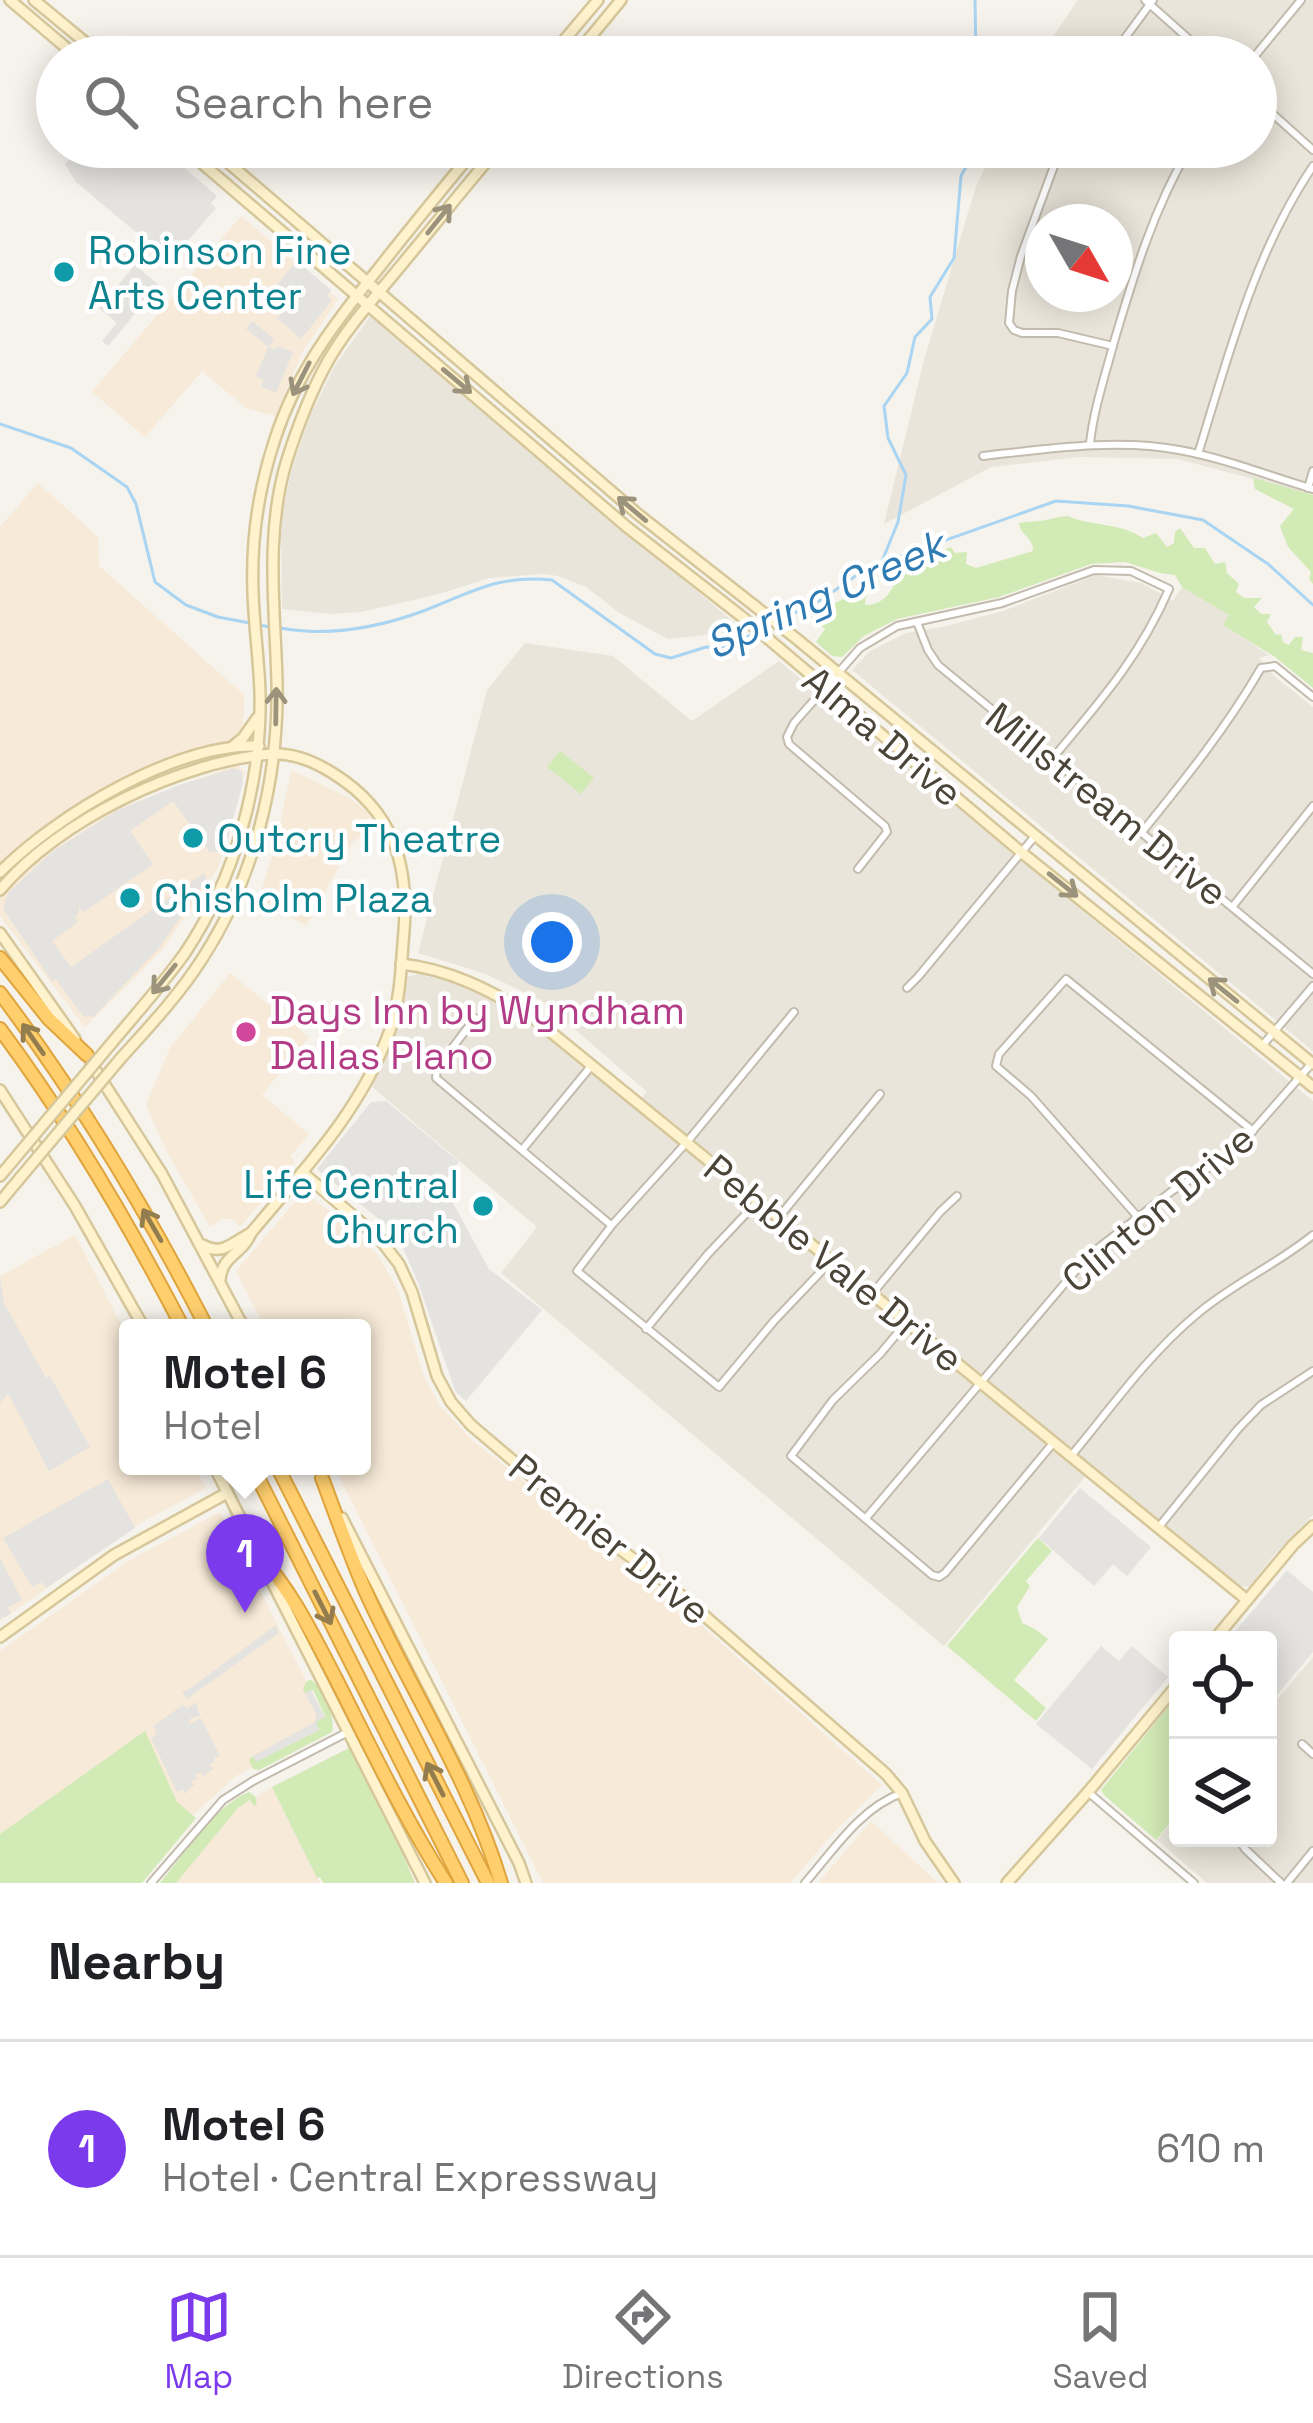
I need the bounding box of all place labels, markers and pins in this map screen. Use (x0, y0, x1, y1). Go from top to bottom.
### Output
place label: Robinson Fine Arts Center (88, 226, 351, 320)
marker: Robinson Fine Arts Center (51, 259, 77, 285)
place label: Outcry Theatre (217, 814, 501, 863)
marker: Outcry Theatre (180, 825, 206, 851)
place label: Chisholm Plaza (154, 874, 432, 923)
marker: Chisholm Plaza (117, 885, 143, 911)
place label: Days Inn by Wyndham Dallas Plano (270, 986, 685, 1080)
marker: Days Inn by Wyndham Dallas Plano (233, 1019, 259, 1045)
place label: Life Central Church (243, 1160, 459, 1254)
marker: Life Central Church (470, 1193, 496, 1219)
pin: 1 (206, 1514, 284, 1613)

